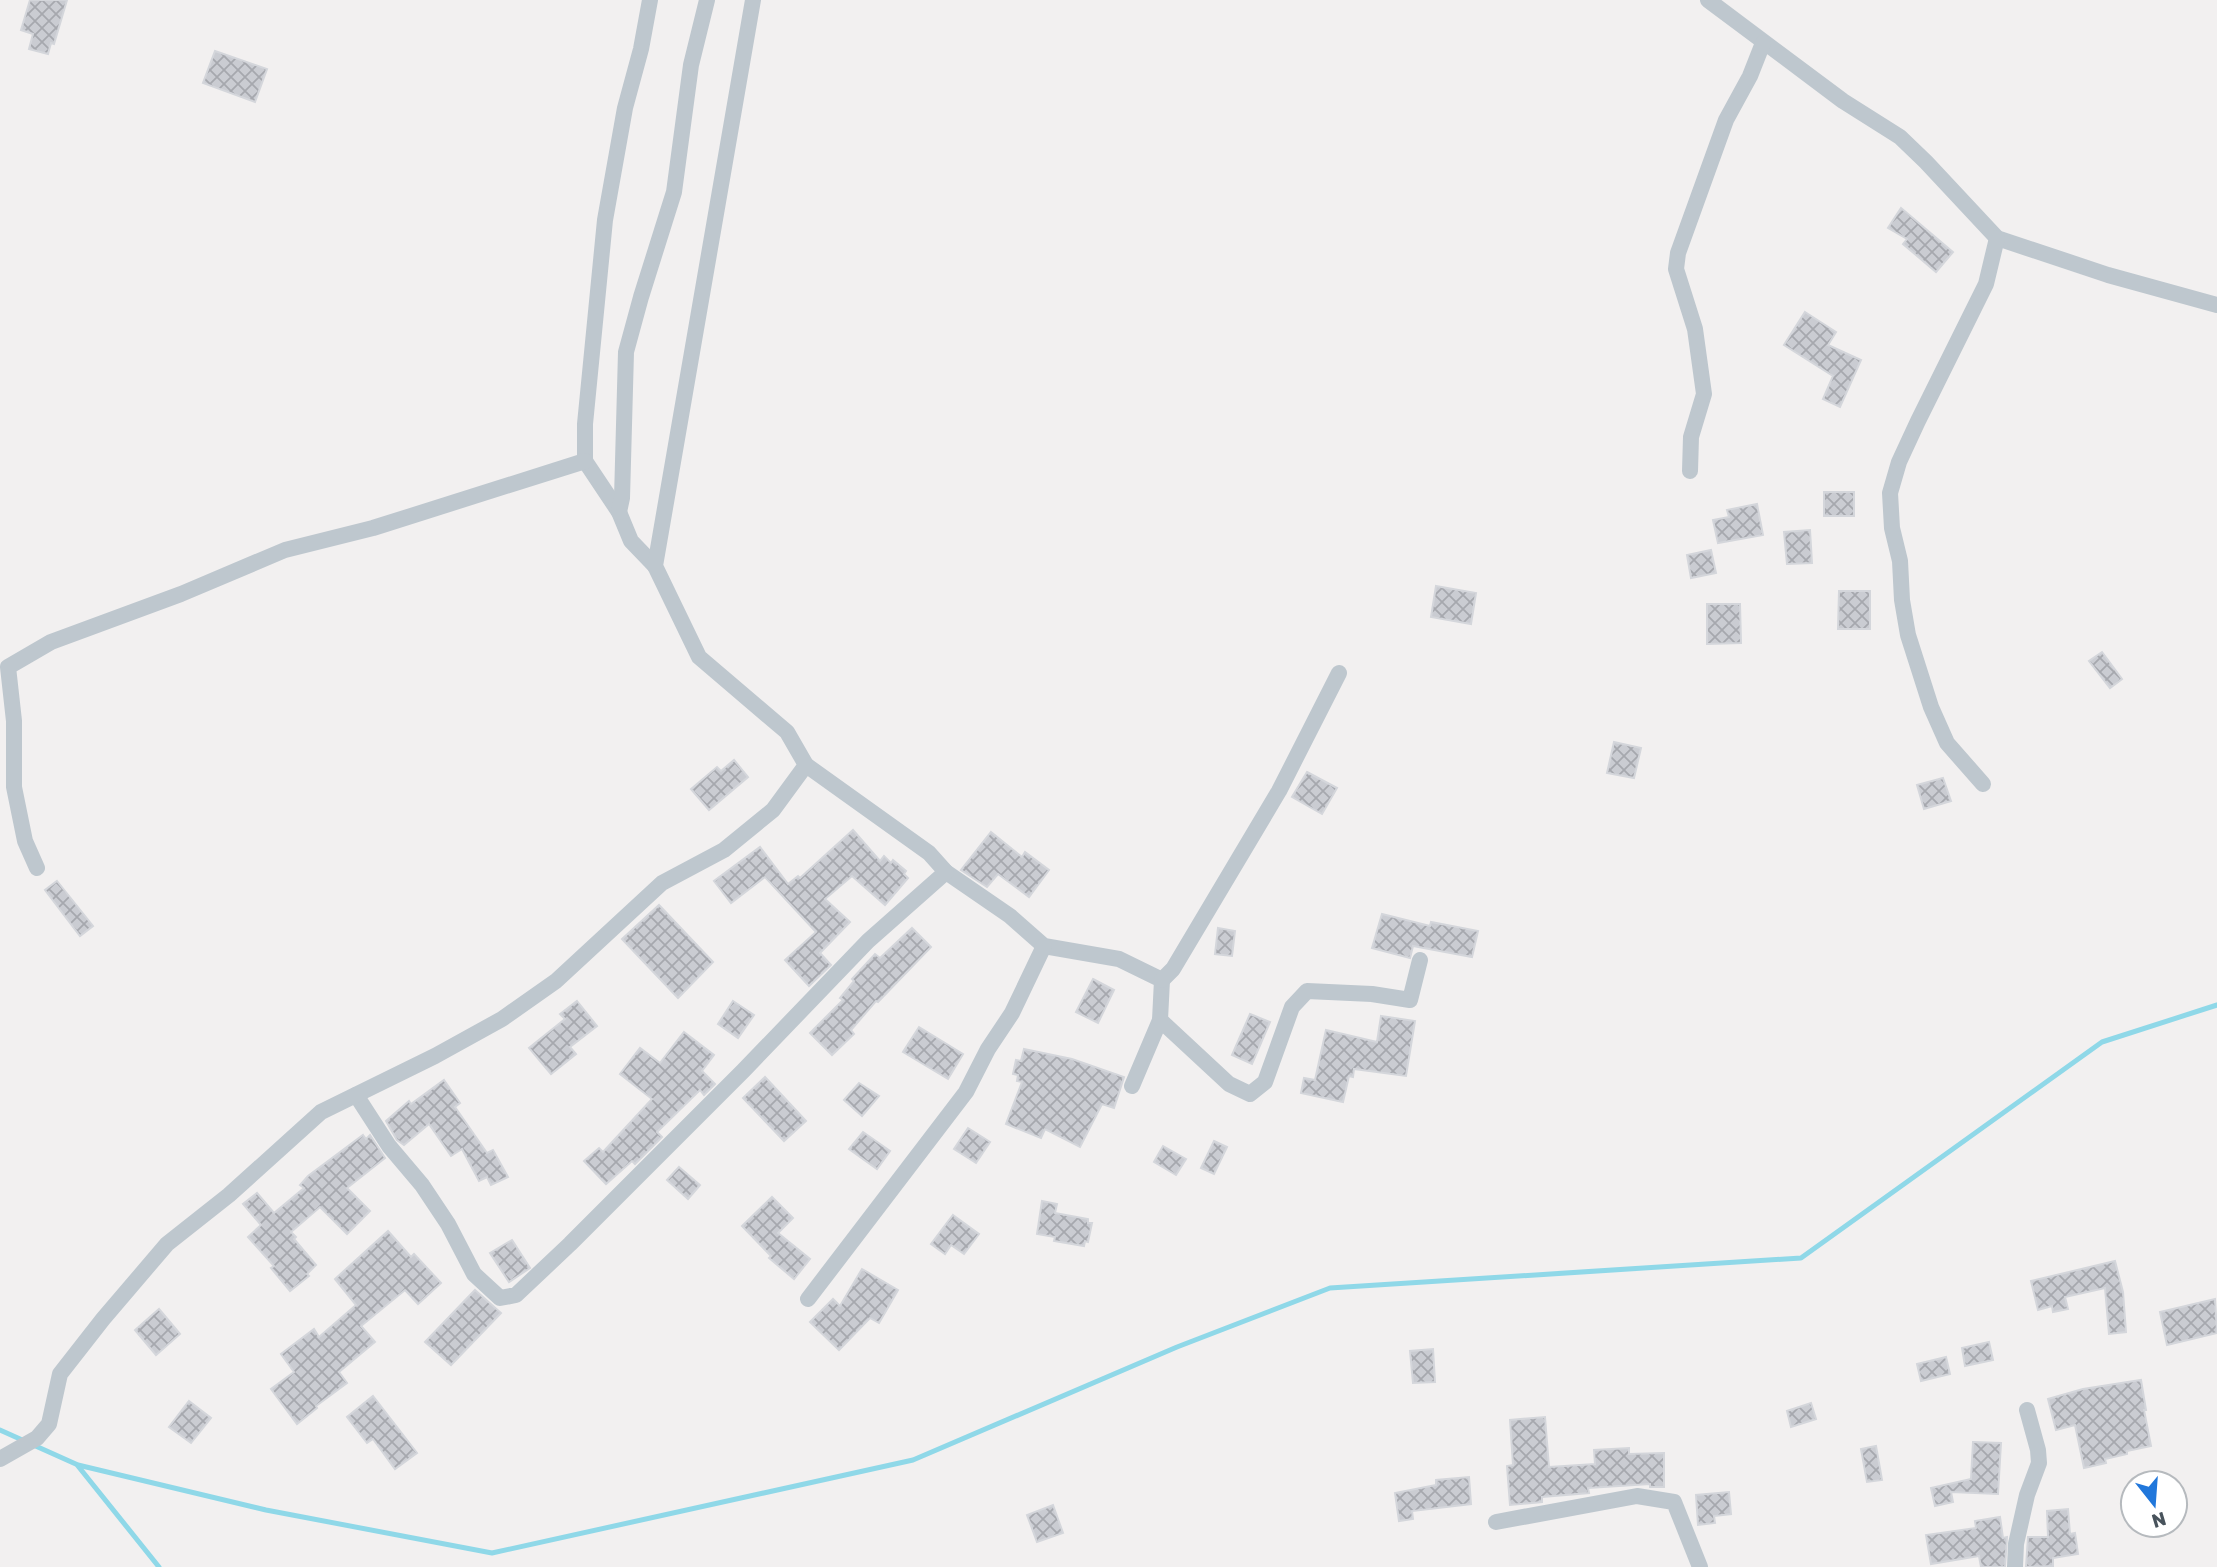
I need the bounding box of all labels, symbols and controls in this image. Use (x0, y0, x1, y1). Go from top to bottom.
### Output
north arrow (2119, 1469, 2189, 1539)
text: N (2149, 1507, 2169, 1533)

